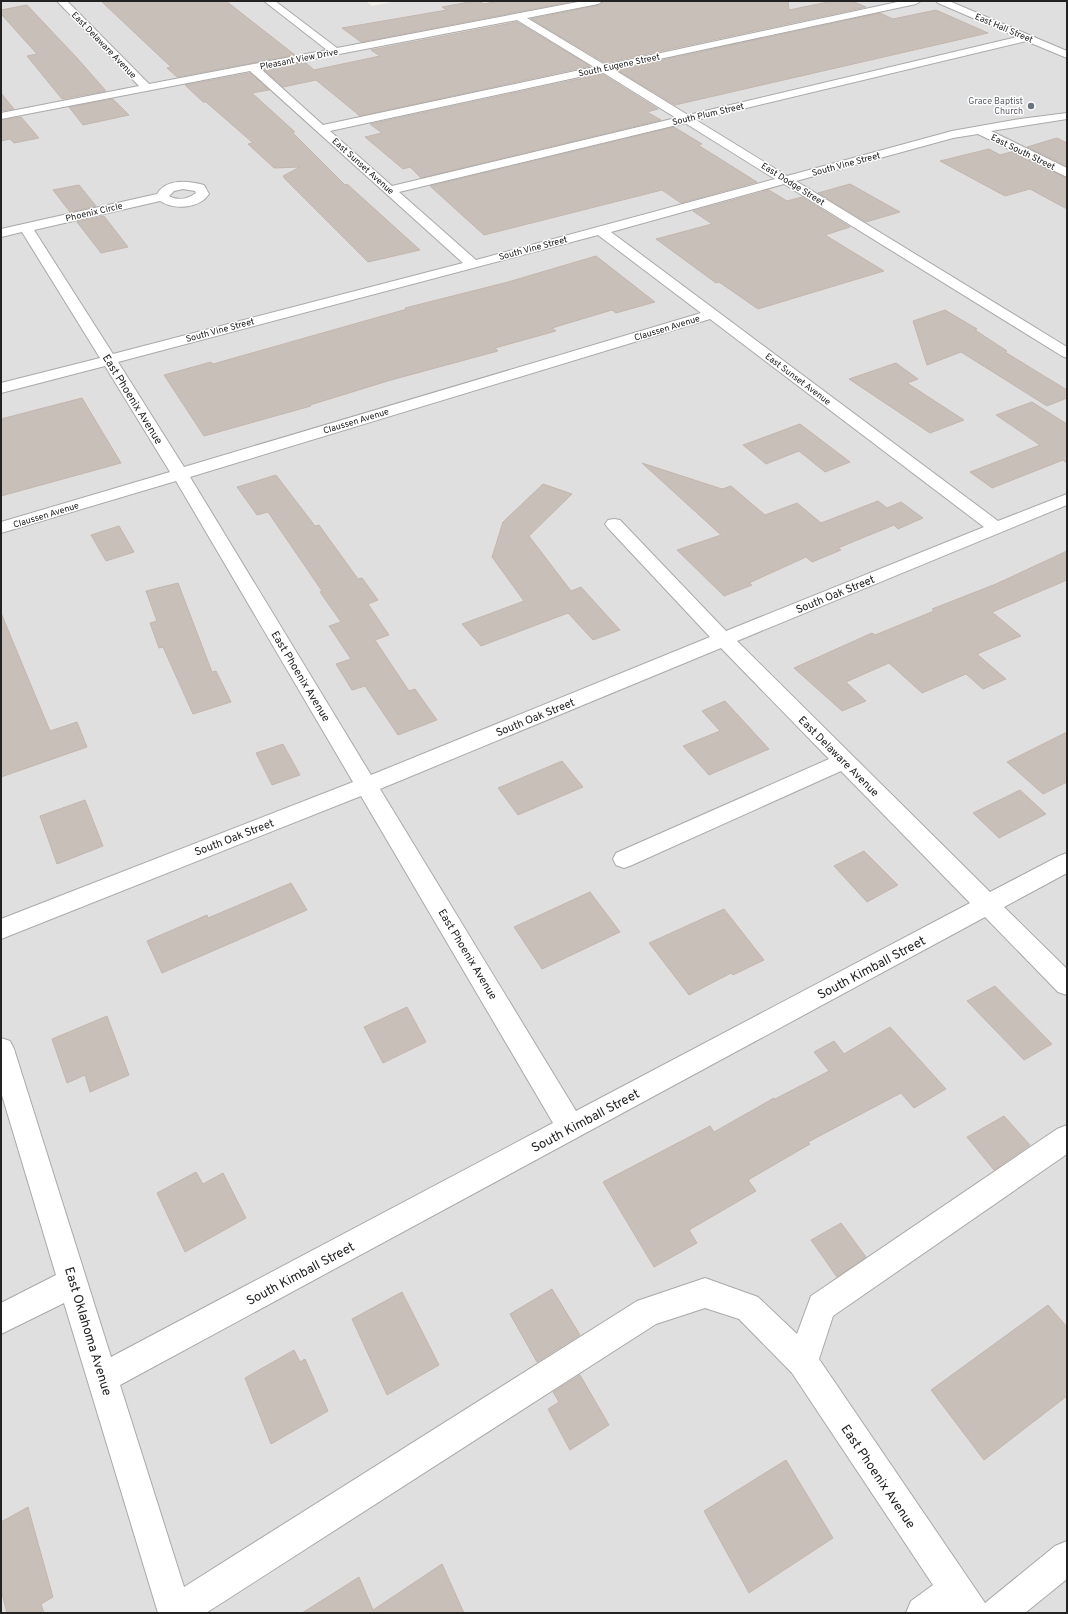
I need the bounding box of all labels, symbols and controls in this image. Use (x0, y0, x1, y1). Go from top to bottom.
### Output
street label: East Delaware Avenue (69, 10, 139, 81)
street label: East Hall Street (973, 11, 1035, 46)
street label: Pleasant View Drive (259, 46, 339, 72)
street label: South Eugene Street (577, 51, 661, 80)
place label: Grace Baptist Church (968, 96, 1023, 117)
street label: South Plum Street (671, 101, 745, 128)
marker: Grace Baptist Church (1026, 101, 1036, 111)
street label: East South Street (989, 132, 1057, 173)
street label: East Sunset Avenue (329, 136, 396, 197)
street label: South Vine Street (811, 150, 882, 179)
street label: East Dodge Street (759, 160, 827, 208)
street label: Phoenix Circle (65, 201, 124, 224)
street label: South Vine Street (498, 234, 569, 263)
street label: Claussen Avenue (633, 313, 701, 344)
street label: South Vine Street (185, 316, 256, 345)
street label: East Sunset Avenue (763, 351, 833, 408)
street label: East Phoenix Avenue (99, 352, 166, 447)
street label: Claussen Avenue (322, 406, 390, 437)
street label: Claussen Avenue (12, 500, 80, 531)
street label: South Oak Street (794, 573, 877, 617)
street label: East Phoenix Avenue (268, 629, 333, 724)
street label: South Oak Street (494, 696, 577, 740)
street label: East Delaware Avenue (795, 713, 882, 800)
street label: South Oak Street (193, 816, 276, 859)
street label: East Phoenix Avenue (435, 907, 500, 1002)
street label: South Kimball Street (815, 933, 929, 1004)
street label: South Kimball Street (529, 1086, 643, 1157)
street label: South Kimball Street (244, 1239, 358, 1310)
street label: East Oklahoma Avenue (60, 1265, 114, 1398)
street label: East Phoenix Avenue (837, 1422, 918, 1532)

